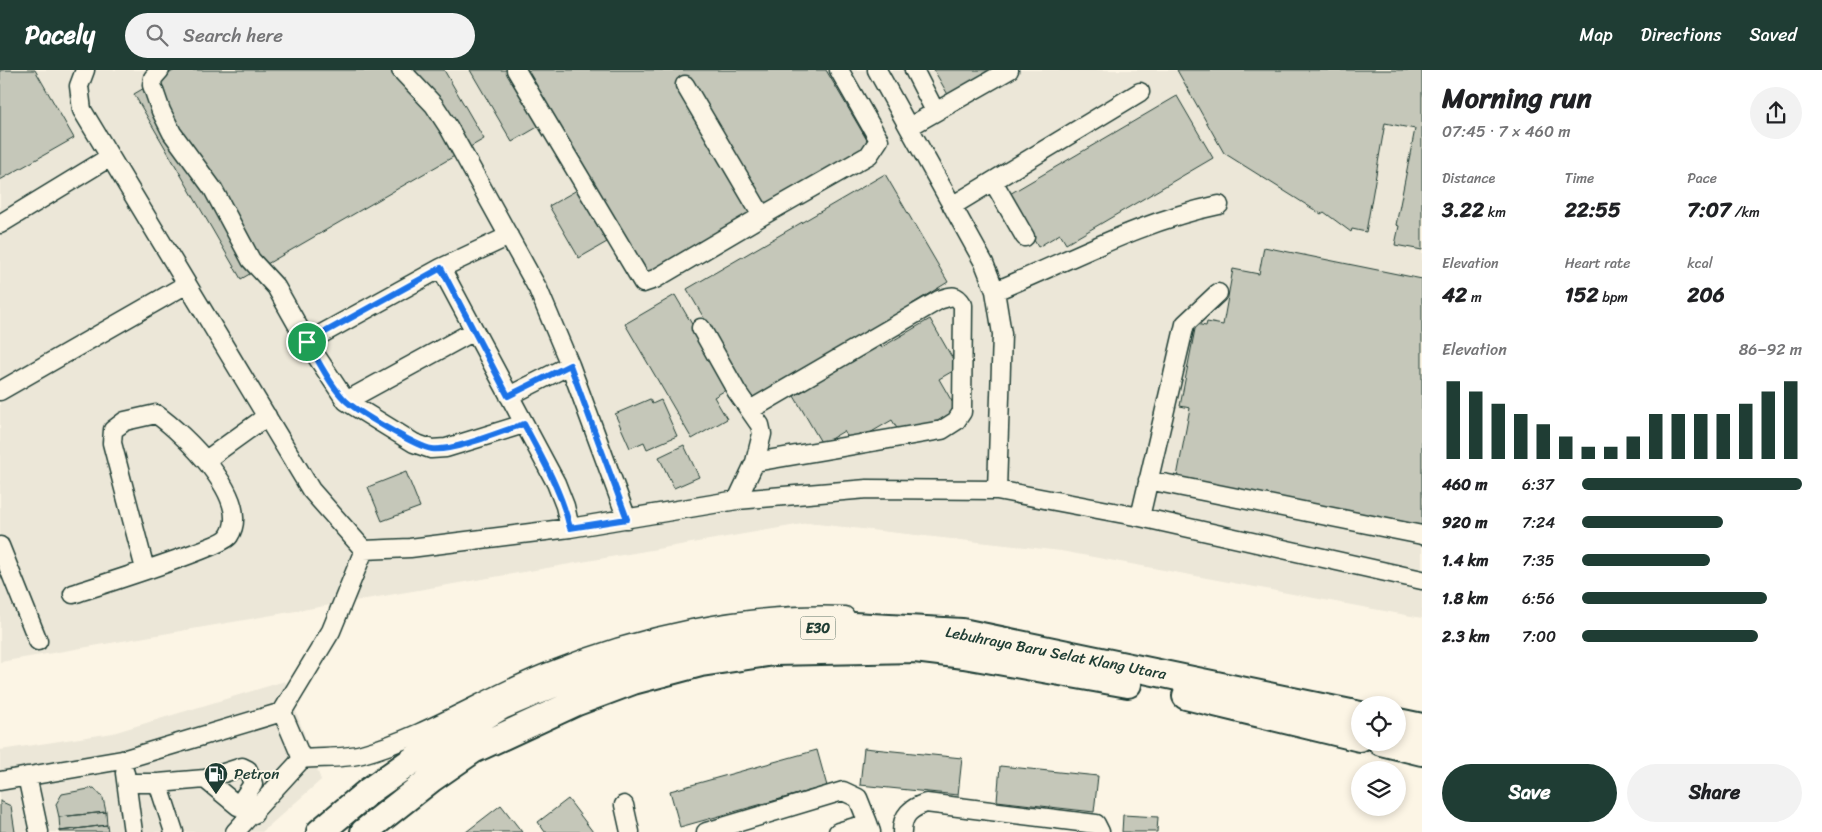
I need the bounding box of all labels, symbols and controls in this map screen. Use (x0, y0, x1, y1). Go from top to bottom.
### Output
search box (125, 13, 475, 58)
text: Pacely (25, 14, 95, 56)
text: Search here (183, 19, 283, 52)
text: Map (1580, 19, 1613, 51)
text: Directions (1641, 19, 1722, 51)
text: Saved (1750, 19, 1797, 51)
icon: search (143, 21, 171, 49)
text: Morning run (1442, 73, 1592, 122)
button: share (1750, 87, 1802, 139)
text: 07:45 · 7 × 460 m (1442, 117, 1570, 146)
text: Distance (1442, 166, 1495, 191)
text: Time (1565, 166, 1594, 191)
text: Pace (1687, 166, 1717, 191)
text: 3.22 (1442, 191, 1484, 229)
text: 22:55 (1565, 191, 1621, 229)
text: 7:07 (1687, 191, 1731, 229)
text: km (1484, 200, 1506, 225)
text: /km (1731, 200, 1760, 225)
text: Elevation (1442, 251, 1499, 276)
text: Heart rate (1565, 251, 1630, 276)
text: kcal (1687, 251, 1713, 276)
text: 42 (1442, 276, 1467, 314)
text: 152 (1565, 276, 1599, 314)
text: 206 (1687, 276, 1725, 314)
text: m (1467, 285, 1482, 310)
text: bpm (1599, 285, 1628, 310)
pin (286, 321, 328, 363)
icon: arrive (293, 328, 321, 356)
text: Elevation (1442, 335, 1507, 364)
text: 86–92 m (1739, 335, 1802, 364)
text: 460 m (1442, 470, 1488, 499)
text: 6:37 (1522, 470, 1554, 499)
text: 920 m (1442, 508, 1488, 537)
text: 7:24 (1522, 508, 1555, 537)
text: 1.4 km (1442, 546, 1489, 575)
text: 7:35 (1522, 546, 1555, 575)
text: 1.8 km (1442, 584, 1488, 613)
text: 6:56 (1522, 584, 1555, 613)
road number: E30 (800, 616, 836, 640)
street label: Lebuhraya Baru Selat Klang Utara (943, 619, 1169, 687)
text: 2.3 km (1442, 622, 1490, 651)
text: 7:00 (1522, 622, 1556, 651)
map controls (1351, 696, 1406, 816)
button: locate (1351, 696, 1406, 751)
fuel station icon: Petron (203, 761, 229, 795)
place label: Petron (234, 761, 279, 787)
button: layers (1351, 761, 1406, 816)
button: Save (1442, 764, 1617, 822)
button: Share (1627, 764, 1802, 822)

